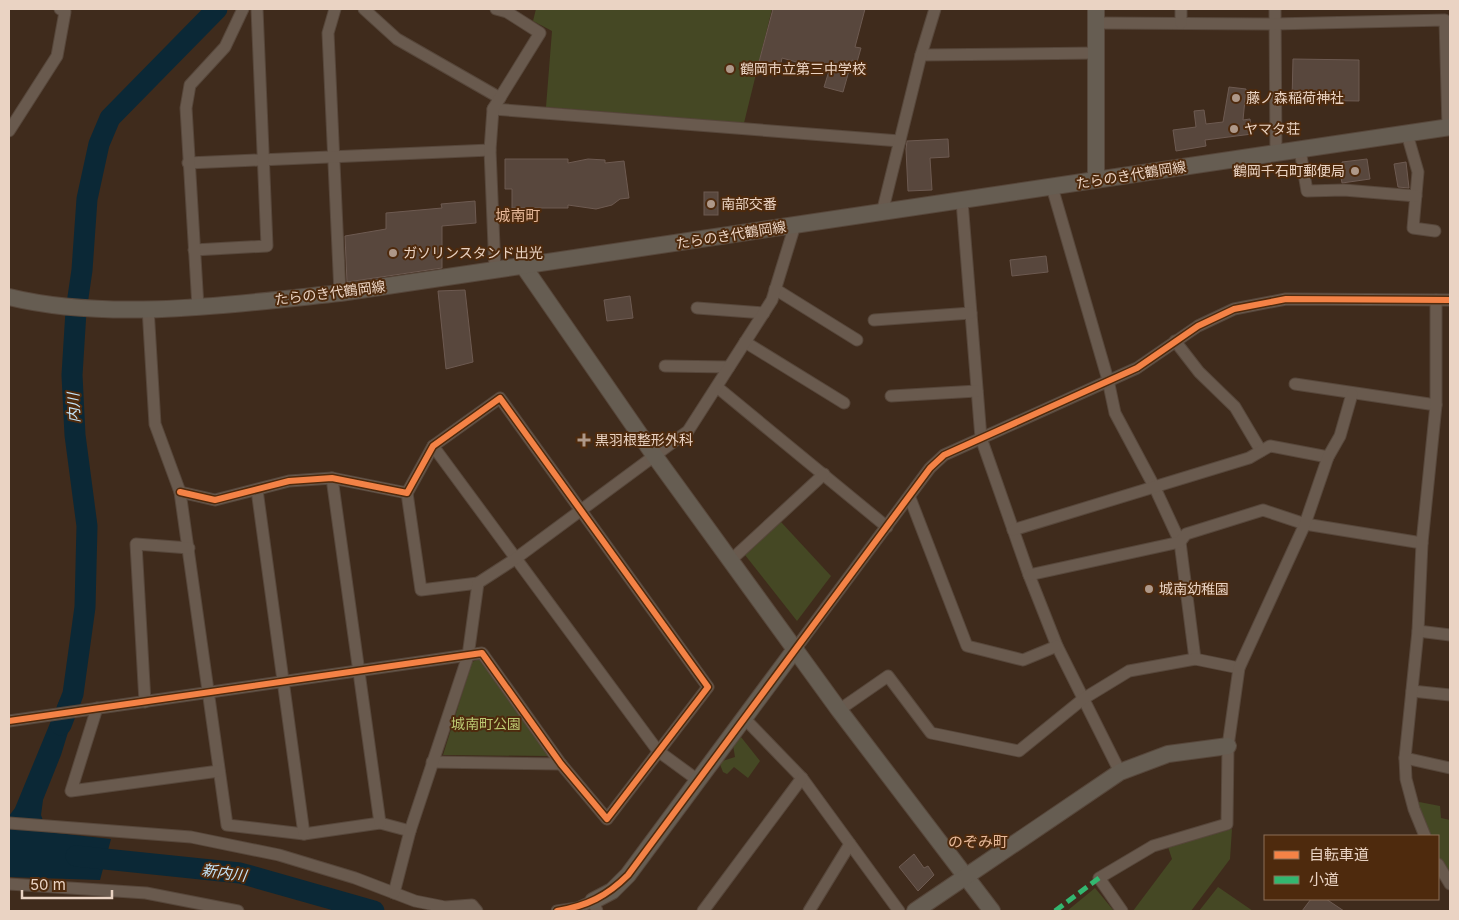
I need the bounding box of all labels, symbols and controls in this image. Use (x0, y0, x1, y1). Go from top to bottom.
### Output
place label: 鶴岡市立第三中学校 (740, 60, 866, 77)
marker: 鶴岡市立第三中学校 (724, 63, 736, 75)
place label: 藤ノ森稲荷神社 (1246, 89, 1344, 106)
marker: 藤ノ森稲荷神社 (1230, 92, 1242, 104)
place label: ヤマタ荘 (1244, 120, 1300, 137)
marker: ヤマタ荘 (1228, 123, 1240, 135)
street label: たらのき代鶴岡線 (1074, 157, 1187, 192)
place label: 鶴岡千石町郵便局 (1233, 162, 1345, 179)
marker: 鶴岡千石町郵便局 (1349, 165, 1361, 177)
place label: 南部交番 (721, 195, 777, 212)
marker: 南部交番 (705, 198, 717, 210)
district label: 城南町 (495, 206, 541, 225)
street label: たらのき代鶴岡線 (674, 217, 787, 252)
place label: ガソリンスタンド出光 (403, 244, 543, 261)
marker: ガソリンスタンド出光 (387, 247, 399, 259)
street label: たらのき代鶴岡線 (274, 277, 386, 308)
water label: 内川 (63, 391, 84, 423)
place label: 黒羽根整形外科 (595, 431, 693, 448)
marker: 黒羽根整形外科 (577, 433, 591, 447)
place label: 城南幼稚園 (1159, 580, 1229, 597)
marker: 城南幼稚園 (1143, 583, 1155, 595)
park label: 城南町公園 (451, 715, 521, 732)
district label: のぞみ町 (948, 832, 1008, 851)
legend (1264, 835, 1439, 900)
text: 自転車道 (1309, 845, 1369, 864)
water label: 新内川 (200, 860, 250, 885)
scale bar (22, 868, 112, 900)
text: 小道 (1309, 870, 1339, 889)
text: 50 m (30, 875, 66, 894)

